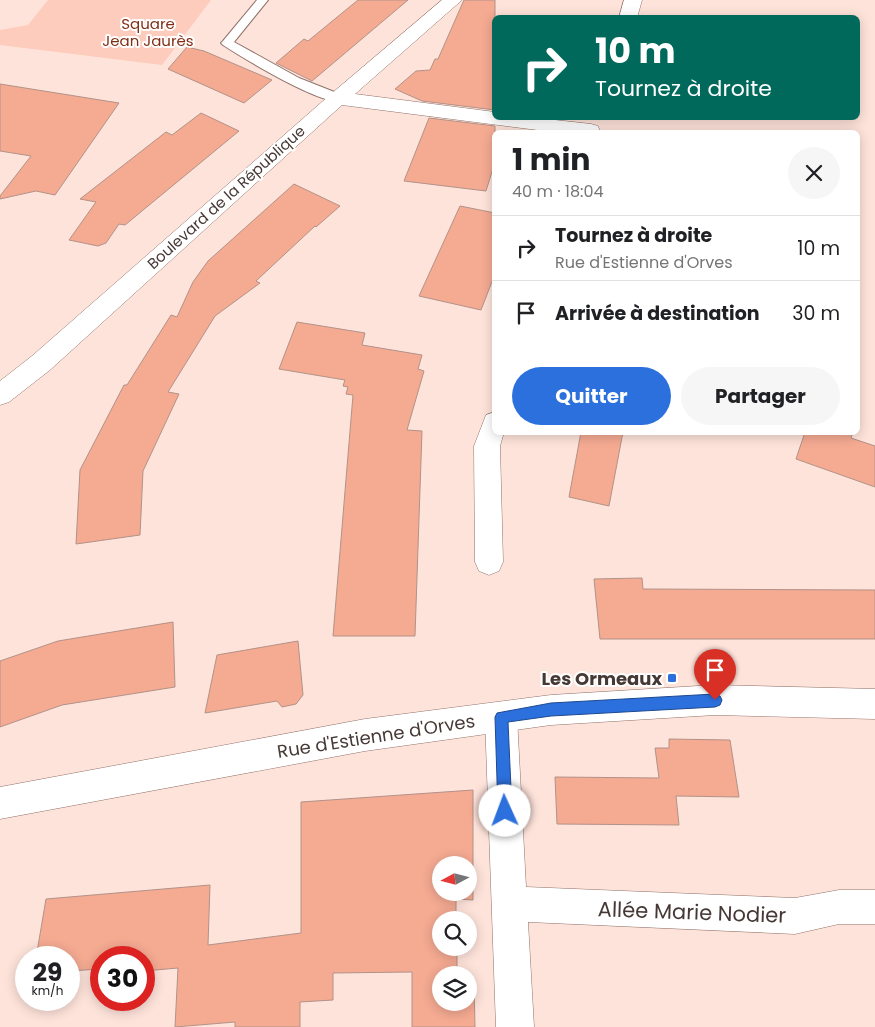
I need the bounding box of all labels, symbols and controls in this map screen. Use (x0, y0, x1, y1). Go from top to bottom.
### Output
park label: Square Jean Jaurès (102, 13, 194, 51)
text: 10 m (595, 26, 675, 75)
icon: right (512, 35, 577, 100)
text: Tournez à droite (595, 73, 772, 104)
street label: Boulevard de la République (143, 120, 309, 274)
text: 1 min (512, 138, 590, 181)
button: close (788, 147, 840, 199)
text: 40 m · 18:04 (512, 180, 604, 203)
text: Tournez à droite (555, 222, 712, 249)
icon: right (512, 234, 540, 262)
text: 10 m (797, 235, 840, 262)
text: Rue d'Estienne d'Orves (555, 251, 733, 274)
icon: arrive (512, 299, 540, 327)
text: Arrivée à destination (555, 300, 760, 327)
text: 30 m (792, 300, 840, 327)
button: Quitter (512, 367, 671, 425)
button: Partager (681, 367, 840, 425)
pin (694, 649, 736, 700)
icon: arrive (701, 656, 729, 684)
place label: Les Ormeaux (542, 666, 662, 691)
marker: Les Ormeaux (666, 672, 678, 684)
street label: Rue d'Estienne d'Orves (275, 708, 477, 764)
position arrow (478, 784, 530, 836)
north arrow (432, 856, 478, 901)
map controls (432, 856, 477, 1011)
street label: Allée Marie Nodier (597, 894, 787, 930)
button: search (432, 911, 477, 956)
speed limit sign: 30 (90, 946, 155, 1011)
text: 29 (33, 955, 62, 990)
button: layers (432, 966, 477, 1011)
text: km/h (32, 982, 63, 999)

